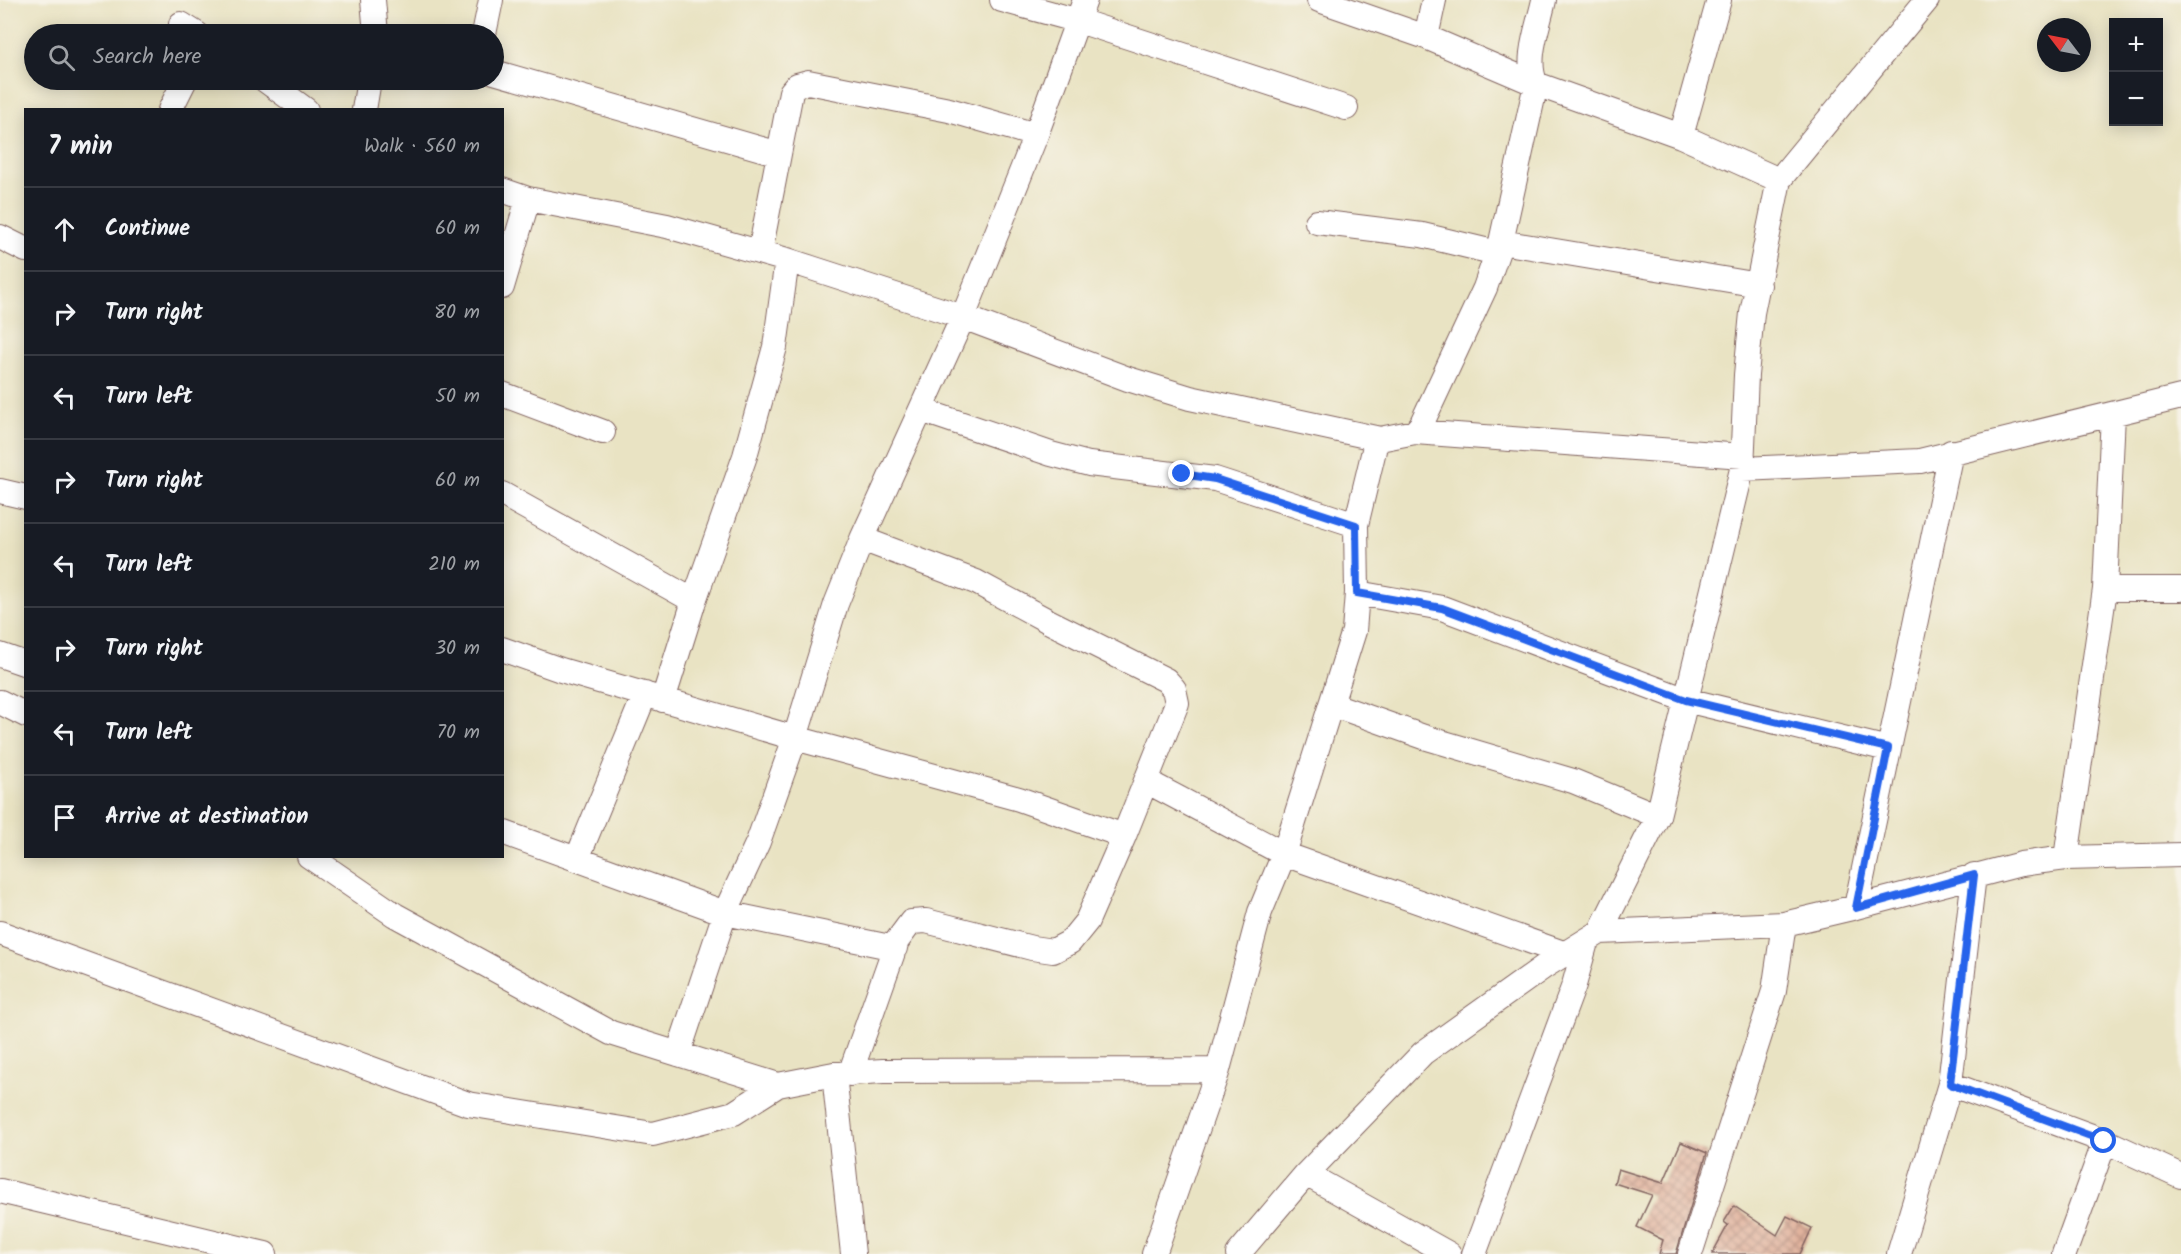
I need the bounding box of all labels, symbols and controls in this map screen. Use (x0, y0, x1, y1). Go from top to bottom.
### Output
north arrow (2037, 18, 2091, 72)
map controls (2109, 18, 2163, 126)
button: + (2109, 18, 2163, 72)
search box (24, 24, 504, 90)
text: Search here (93, 40, 201, 75)
icon: search (45, 41, 78, 74)
button: − (2109, 72, 2163, 126)
text: 7 min (48, 126, 113, 168)
text: Walk · 560 m (364, 131, 480, 163)
text: Continue (105, 212, 190, 247)
icon: ahead (48, 213, 81, 246)
text: 60 m (435, 213, 480, 245)
text: Turn right (105, 296, 203, 331)
icon: right (48, 297, 81, 330)
text: 80 m (434, 297, 480, 329)
text: Turn left (105, 380, 192, 415)
icon: left (48, 381, 81, 414)
text: 50 m (435, 381, 480, 413)
route end (1168, 460, 1194, 486)
text: Turn right (105, 464, 203, 499)
icon: right (48, 465, 81, 498)
text: 60 m (435, 465, 480, 497)
text: Turn left (105, 548, 192, 583)
icon: left (48, 549, 81, 582)
text: 210 m (428, 549, 480, 581)
text: Turn right (105, 632, 203, 667)
icon: right (48, 633, 81, 666)
text: 30 m (435, 633, 480, 665)
text: Turn left (105, 716, 192, 751)
icon: left (48, 717, 81, 750)
text: 70 m (437, 717, 480, 749)
text: Arrive at destination (105, 800, 308, 835)
icon: arrive (48, 801, 81, 834)
route start (2090, 1127, 2116, 1153)

